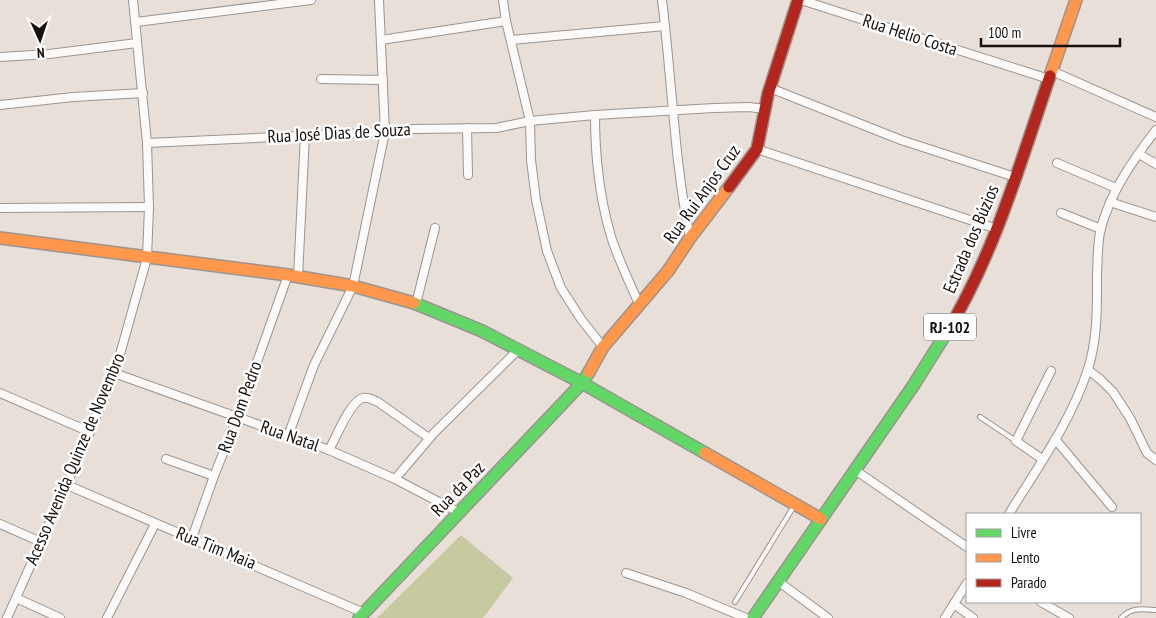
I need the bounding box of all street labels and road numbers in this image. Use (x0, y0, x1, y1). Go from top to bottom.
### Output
street label: Rua Helio Costa (860, 8, 960, 61)
street label: Rua José Dias de Souza (267, 117, 411, 148)
street label: Rua Rui Anjos Cruz (658, 140, 745, 248)
street label: Estrada dos Búzios (937, 181, 1004, 297)
road number: RJ-102 (924, 314, 976, 341)
street label: Acesso Avenida Quinze de Novembro (19, 349, 130, 568)
street label: Rua Dom Pedro (212, 358, 267, 456)
street label: Rua Natal (258, 415, 323, 457)
street label: Rua da Paz (426, 456, 489, 521)
street label: Rua Tim Maia (173, 521, 260, 574)

